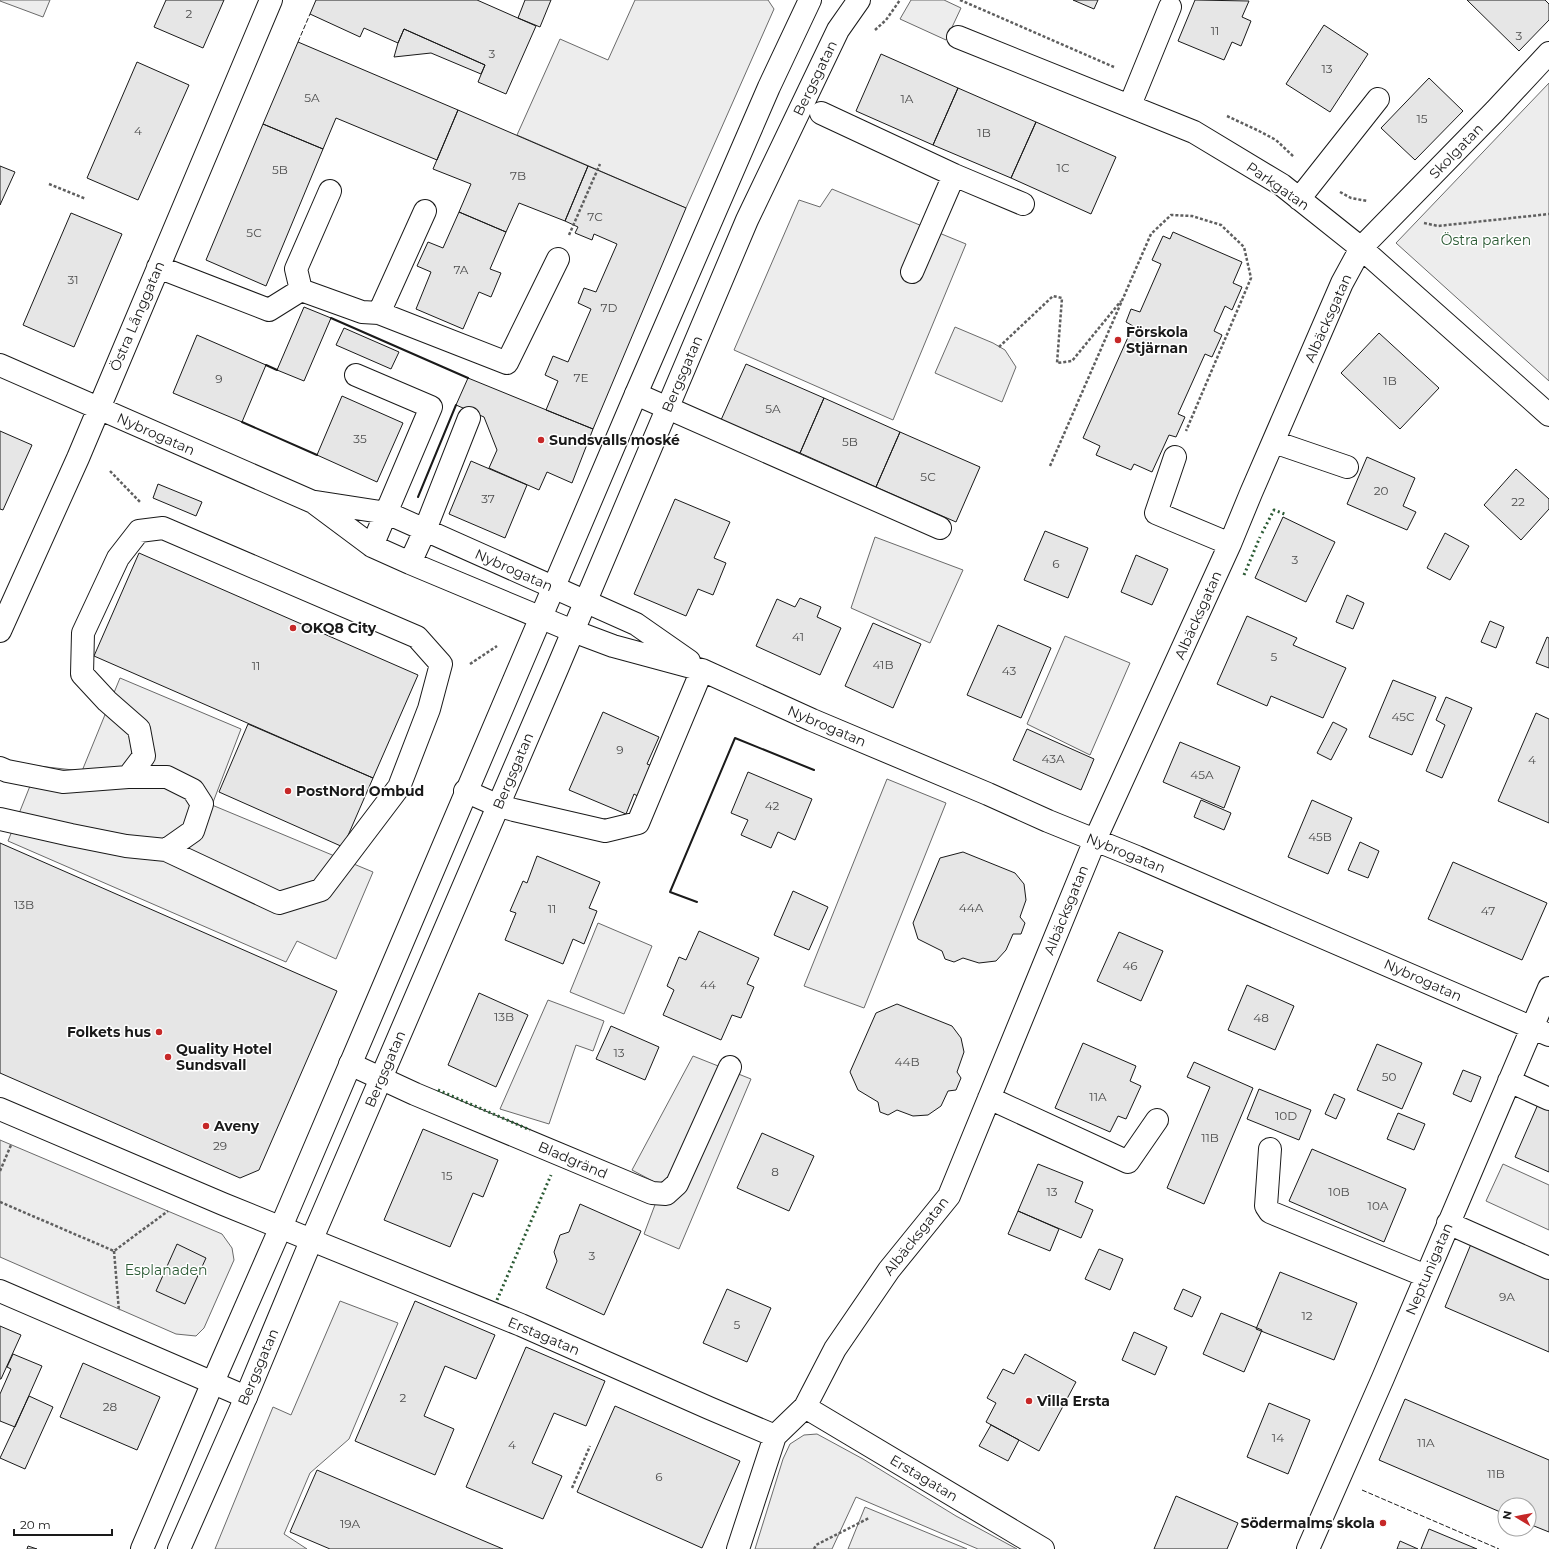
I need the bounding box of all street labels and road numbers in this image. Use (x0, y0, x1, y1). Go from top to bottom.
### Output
street label: Bergsgatan (789, 37, 841, 119)
street label: Skolgatan (1425, 119, 1487, 183)
street label: Parkgatan (1243, 158, 1313, 214)
street label: Östra Långgatan (106, 258, 168, 374)
street label: Albäcksgatan (1300, 271, 1356, 365)
street label: Bergsgatan (658, 333, 706, 415)
street label: Nybrogatan (114, 409, 198, 459)
street label: Nybrogatan (472, 545, 556, 595)
street label: Albäcksgatan (1170, 568, 1226, 662)
street label: Nybrogatan (785, 701, 869, 751)
street label: Bergsgatan (489, 730, 537, 812)
street label: Nybrogatan (1084, 829, 1168, 877)
street label: Albäcksgatan (1040, 862, 1092, 958)
street label: Nybrogatan (1381, 955, 1465, 1005)
street label: Bergsgatan (361, 1028, 409, 1110)
street label: Bladgränd (535, 1137, 611, 1183)
street label: Albäcksgatan (880, 1193, 952, 1279)
street label: Neptunigatan (1401, 1220, 1457, 1318)
street label: Erstagatan (505, 1313, 583, 1359)
street label: Bergsgatan (234, 1326, 282, 1408)
street label: Erstagatan (887, 1451, 961, 1505)

